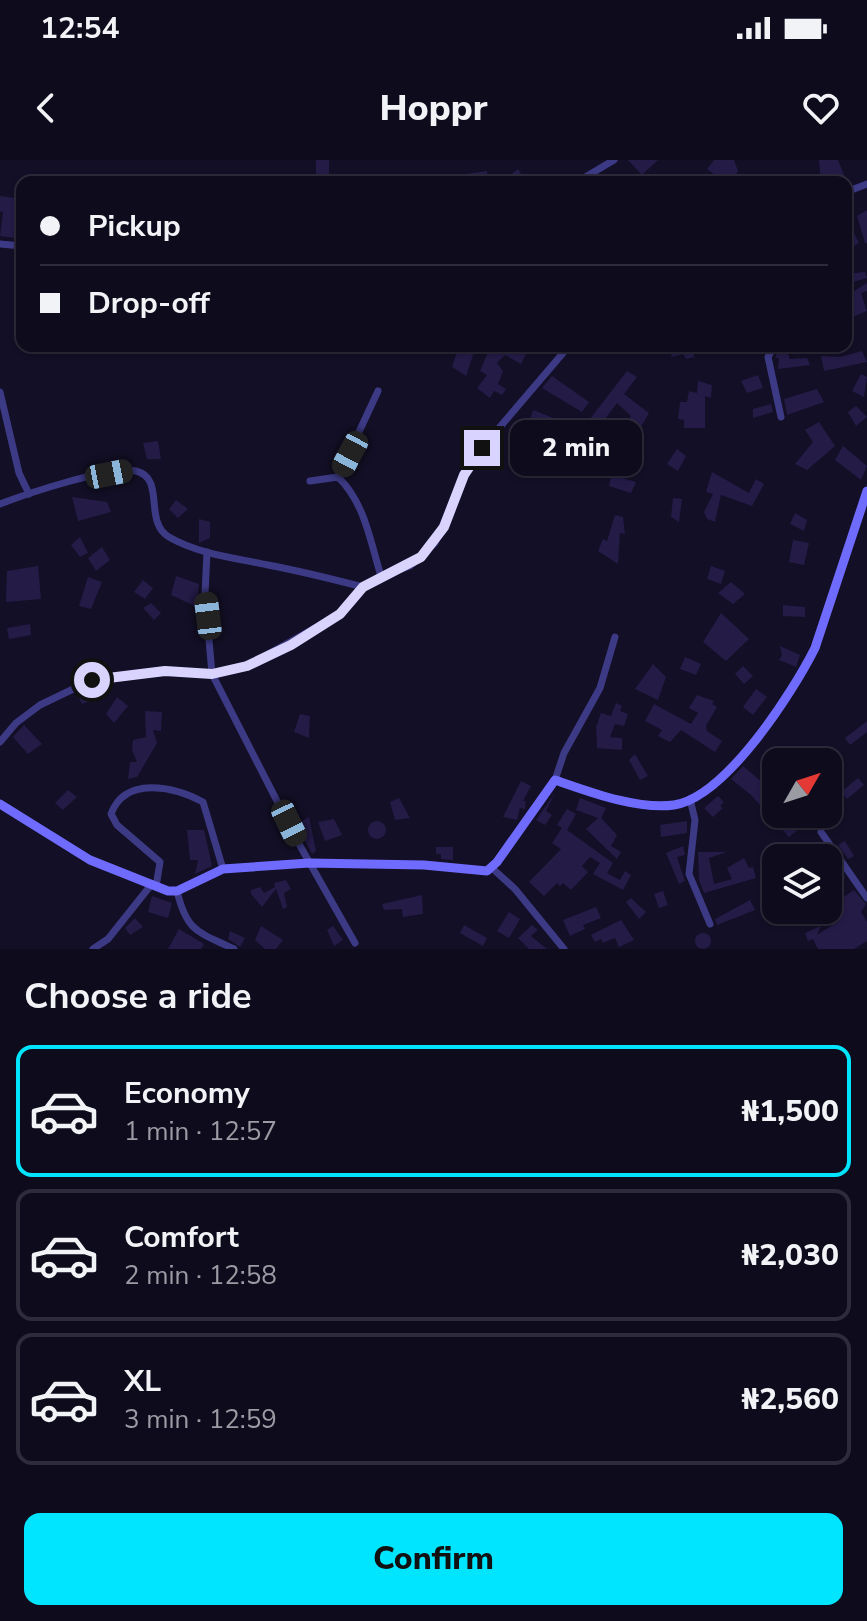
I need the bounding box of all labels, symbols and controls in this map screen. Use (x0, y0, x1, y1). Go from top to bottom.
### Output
text: 12:54 (40, 8, 119, 49)
text: Hoppr (379, 84, 488, 133)
icon: back (24, 86, 68, 130)
icon: heart (799, 86, 843, 130)
text: Pickup (88, 206, 181, 247)
text: Drop-off (88, 283, 210, 324)
callout: 2 min (510, 420, 642, 476)
car (328, 427, 372, 481)
route end (464, 430, 500, 466)
text: 2 min (542, 430, 610, 465)
car (83, 458, 135, 490)
car (193, 591, 223, 641)
route start (74, 662, 110, 698)
north arrow (762, 748, 842, 828)
map controls (762, 748, 842, 924)
car (268, 796, 310, 850)
button: layers (762, 844, 842, 924)
text: Choose a ride (24, 972, 252, 1021)
text: Economy (124, 1073, 250, 1114)
icon: car (28, 1075, 100, 1147)
text: ₦1,500 (741, 1091, 839, 1132)
text: 1 min · 12:57 (124, 1114, 277, 1149)
text: Comfort (124, 1217, 239, 1258)
icon: car (28, 1219, 100, 1291)
text: ₦2,030 (741, 1235, 839, 1276)
text: 2 min · 12:58 (124, 1258, 277, 1293)
text: XL (124, 1361, 161, 1402)
icon: car (28, 1363, 100, 1435)
text: ₦2,560 (741, 1379, 839, 1420)
text: 3 min · 12:59 (124, 1402, 277, 1437)
button: Confirm (24, 1513, 843, 1605)

